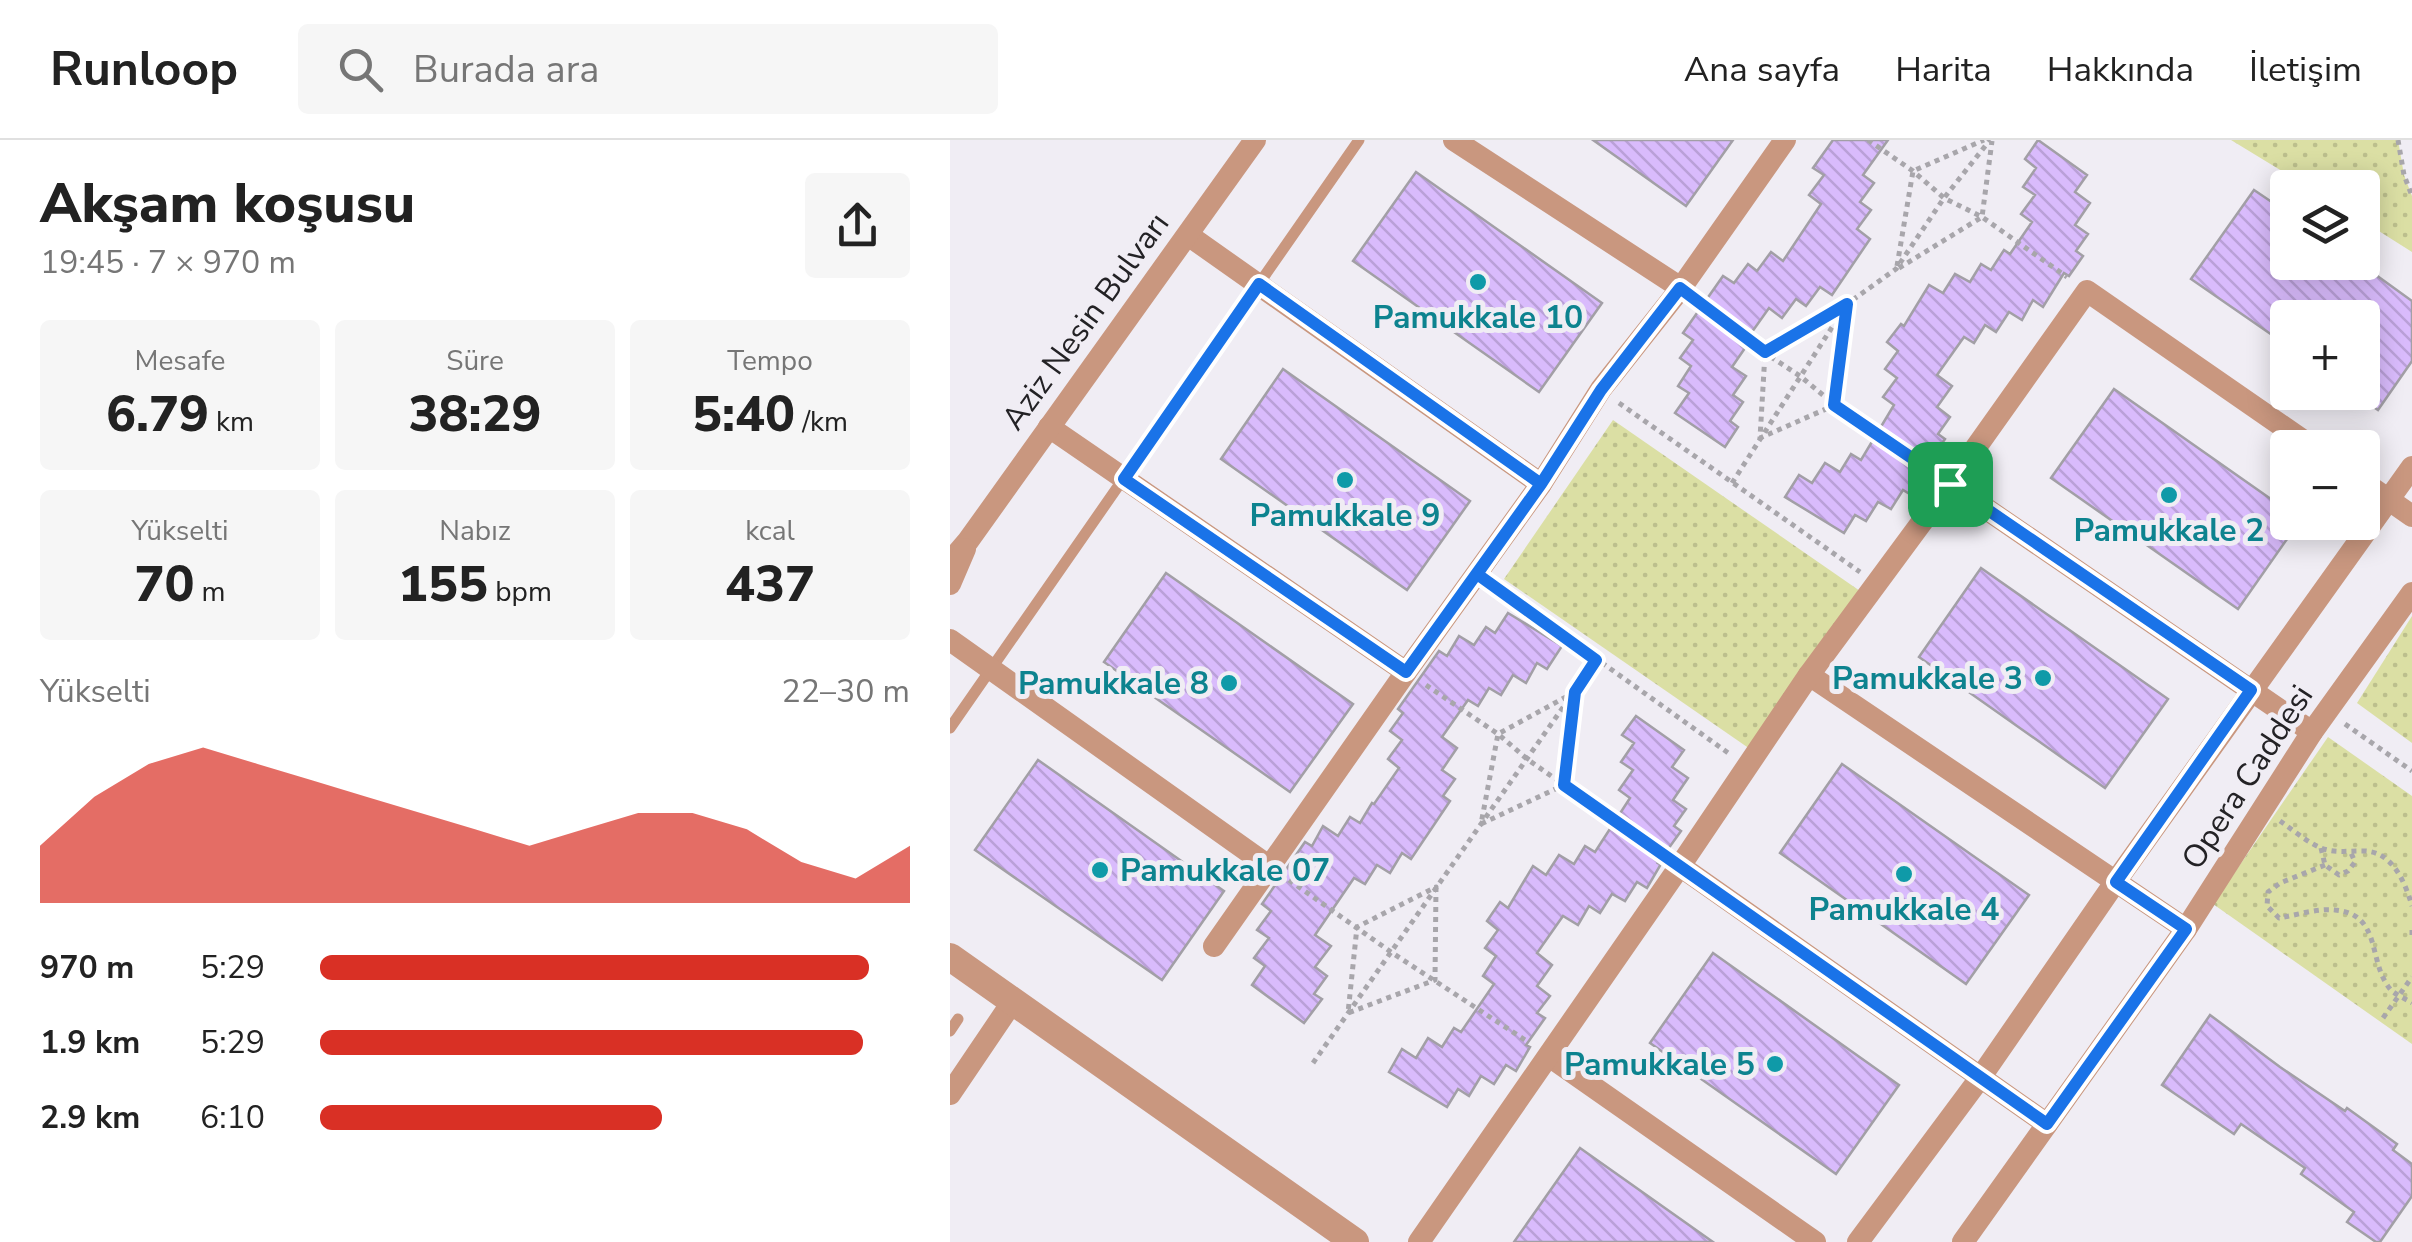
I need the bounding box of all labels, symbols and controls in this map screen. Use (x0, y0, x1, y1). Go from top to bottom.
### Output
search box (298, 24, 998, 114)
text: Runloop (50, 36, 238, 102)
icon: search (333, 42, 388, 97)
text: Burada ara (413, 44, 599, 95)
text: Ana sayfa (1684, 46, 1840, 93)
text: Harita (1895, 46, 1992, 93)
text: Hakkında (2047, 46, 2194, 93)
text: İletişim (2249, 46, 2362, 93)
text: Akşam koşusu (40, 166, 415, 241)
map controls (2270, 170, 2380, 540)
button: layers (2270, 170, 2380, 280)
button: share (805, 173, 910, 278)
street label: Aziz Nesin Bulvarı (992, 204, 1179, 439)
text: 19:45 · 7 × 970 m (40, 241, 296, 284)
marker: Pamukkale 10 (1467, 271, 1489, 293)
place label: Pamukkale 10 (1373, 296, 1583, 339)
button: + (2270, 300, 2380, 410)
text: Mesafe (135, 342, 225, 380)
text: Süre (446, 342, 504, 380)
text: Tempo (727, 342, 813, 380)
text: 6.79 (106, 380, 209, 449)
text: 38:29 (409, 380, 542, 449)
text: 5:40 (692, 380, 795, 449)
text: km (209, 403, 254, 441)
text: /km (795, 403, 848, 441)
button: − (2270, 430, 2380, 540)
pin (1908, 442, 1993, 527)
icon: arrive (1923, 457, 1978, 512)
marker: Pamukkale 9 (1334, 469, 1356, 491)
marker: Pamukkale 2 (2158, 484, 2180, 506)
place label: Pamukkale 9 (1249, 494, 1441, 537)
place label: Pamukkale 2 (2073, 509, 2265, 552)
text: Yükselti (132, 512, 228, 550)
text: Nabız (439, 512, 511, 550)
text: kcal (745, 512, 795, 550)
text: 70 (134, 550, 194, 619)
text: 155 (398, 550, 488, 619)
text: 437 (725, 550, 815, 619)
text: m (194, 573, 226, 611)
text: bpm (488, 573, 552, 611)
place label: Pamukkale 3 (1832, 657, 2023, 700)
place label: Pamukkale 8 (1018, 662, 1209, 705)
marker: Pamukkale 3 (2032, 667, 2054, 689)
text: Yükselti (40, 670, 151, 713)
text: 22–30 m (782, 670, 910, 713)
marker: Pamukkale 8 (1218, 672, 1240, 694)
street label: Opera Caddesi (2172, 677, 2323, 878)
place label: Pamukkale 07 (1120, 849, 1330, 892)
marker: Pamukkale 07 (1089, 859, 1111, 881)
marker: Pamukkale 4 (1893, 863, 1915, 885)
place label: Pamukkale 4 (1808, 888, 2000, 931)
text: 970 m (40, 946, 134, 989)
text: 5:29 (200, 946, 265, 989)
text: 1.9 km (40, 1021, 140, 1064)
text: 5:29 (200, 1021, 265, 1064)
place label: Pamukkale 5 (1564, 1043, 1755, 1086)
marker: Pamukkale 5 (1764, 1053, 1786, 1075)
text: 2.9 km (40, 1096, 140, 1139)
text: 6:10 (200, 1096, 265, 1139)

